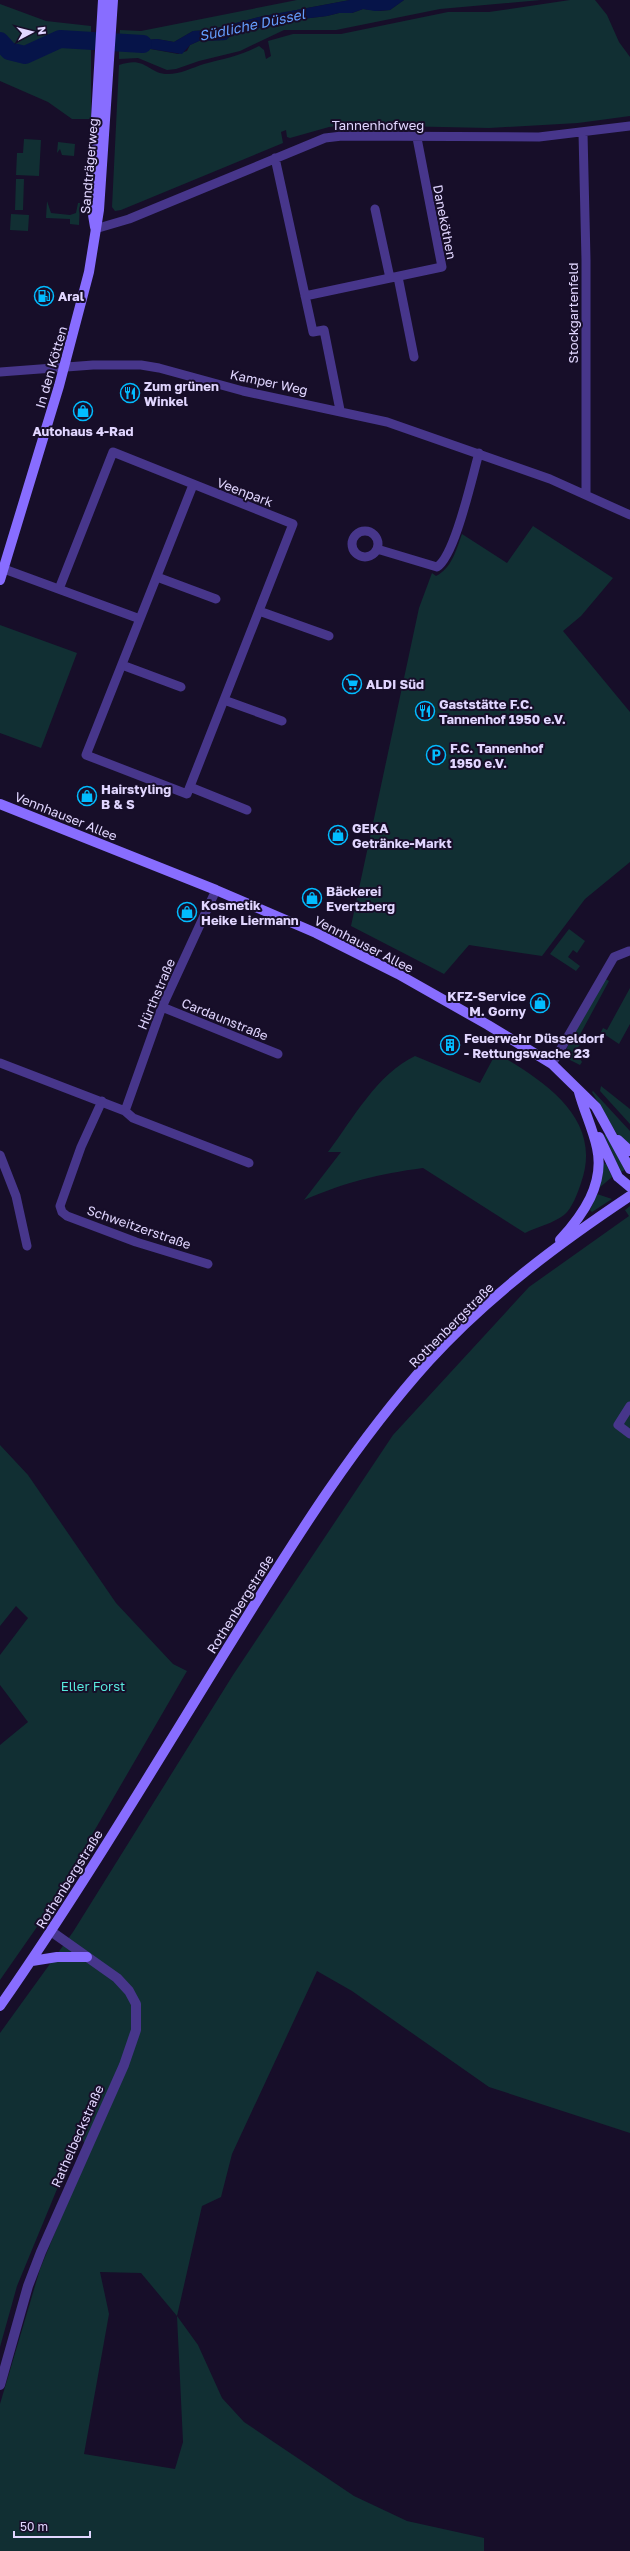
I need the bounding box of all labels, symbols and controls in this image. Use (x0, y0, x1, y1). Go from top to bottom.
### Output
water label: Südliche Düssel (197, 5, 307, 44)
north arrow (12, 12, 52, 52)
text: N (35, 26, 49, 36)
street label: Tannenhofweg (332, 117, 424, 133)
street label: Sandträgerweg (77, 118, 101, 214)
street label: Daneköthen (430, 183, 460, 261)
street label: Stockgartenfeld (565, 263, 581, 363)
fuel station icon: Aral (33, 285, 55, 307)
place label: Aral (58, 288, 85, 304)
street label: In den Kötten (32, 324, 70, 410)
street label: Kamper Weg (229, 366, 309, 398)
place label: Zum grünen Winkel (144, 378, 219, 409)
restaurant icon: Zum grünen Winkel (119, 382, 141, 404)
shop icon: Autohaus 4-Rad (72, 400, 94, 422)
place label: Autohaus 4-Rad (33, 423, 133, 439)
street label: Veenpark (215, 474, 276, 510)
supermarket icon: ALDI Süd (341, 673, 363, 695)
place label: ALDI Süd (366, 676, 424, 692)
place label: Gaststätte F.C. Tannenhof 1950 e.V. (439, 696, 566, 727)
restaurant icon: Gaststätte F.C. Tannenhof 1950 e.V. (414, 700, 436, 722)
place label: F.C. Tannenhof 1950 e.V. (450, 740, 544, 771)
parking icon: F.C. Tannenhof 1950 e.V. (425, 744, 447, 766)
place label: Hairstyling B & S (101, 781, 171, 812)
shop icon: Hairstyling B & S (76, 785, 98, 807)
street label: Vennhauser Allee (12, 788, 120, 844)
place label: GEKA Getränke-Markt (352, 820, 452, 851)
shop icon: GEKA Getränke-Markt (327, 824, 349, 846)
place label: Bäckerei Evertzberg (326, 883, 395, 914)
shop icon: Bäckerei Evertzberg (301, 887, 323, 909)
place label: Kosmetik Heike Liermann (201, 897, 299, 928)
shop icon: Kosmetik Heike Liermann (176, 901, 198, 923)
street label: Vennhauser Allee (312, 912, 416, 976)
street label: Hürthstraße (134, 956, 178, 1032)
place label: KFZ-Service M. Gorny (447, 988, 526, 1019)
shop icon: KFZ-Service M. Gorny (529, 992, 551, 1014)
street label: Cardaunstraße (179, 994, 271, 1044)
place label: Feuerwehr Düsseldorf - Rettungswache 23 (464, 1030, 604, 1061)
building icon: Feuerwehr Düsseldorf - Rettungswache 23 (439, 1034, 461, 1056)
street label: Schweitzerstraße (85, 1202, 193, 1252)
street label: Rothenbergstraße (405, 1279, 497, 1371)
street label: Rothenbergstraße (203, 1552, 277, 1656)
park label: Eller Forst (61, 1678, 125, 1694)
street label: Rothenbergstraße (32, 1827, 106, 1931)
street label: Rathelbeckstraße (47, 2082, 107, 2190)
scale bar (14, 2513, 90, 2539)
text: 50 m (20, 2519, 48, 2534)

